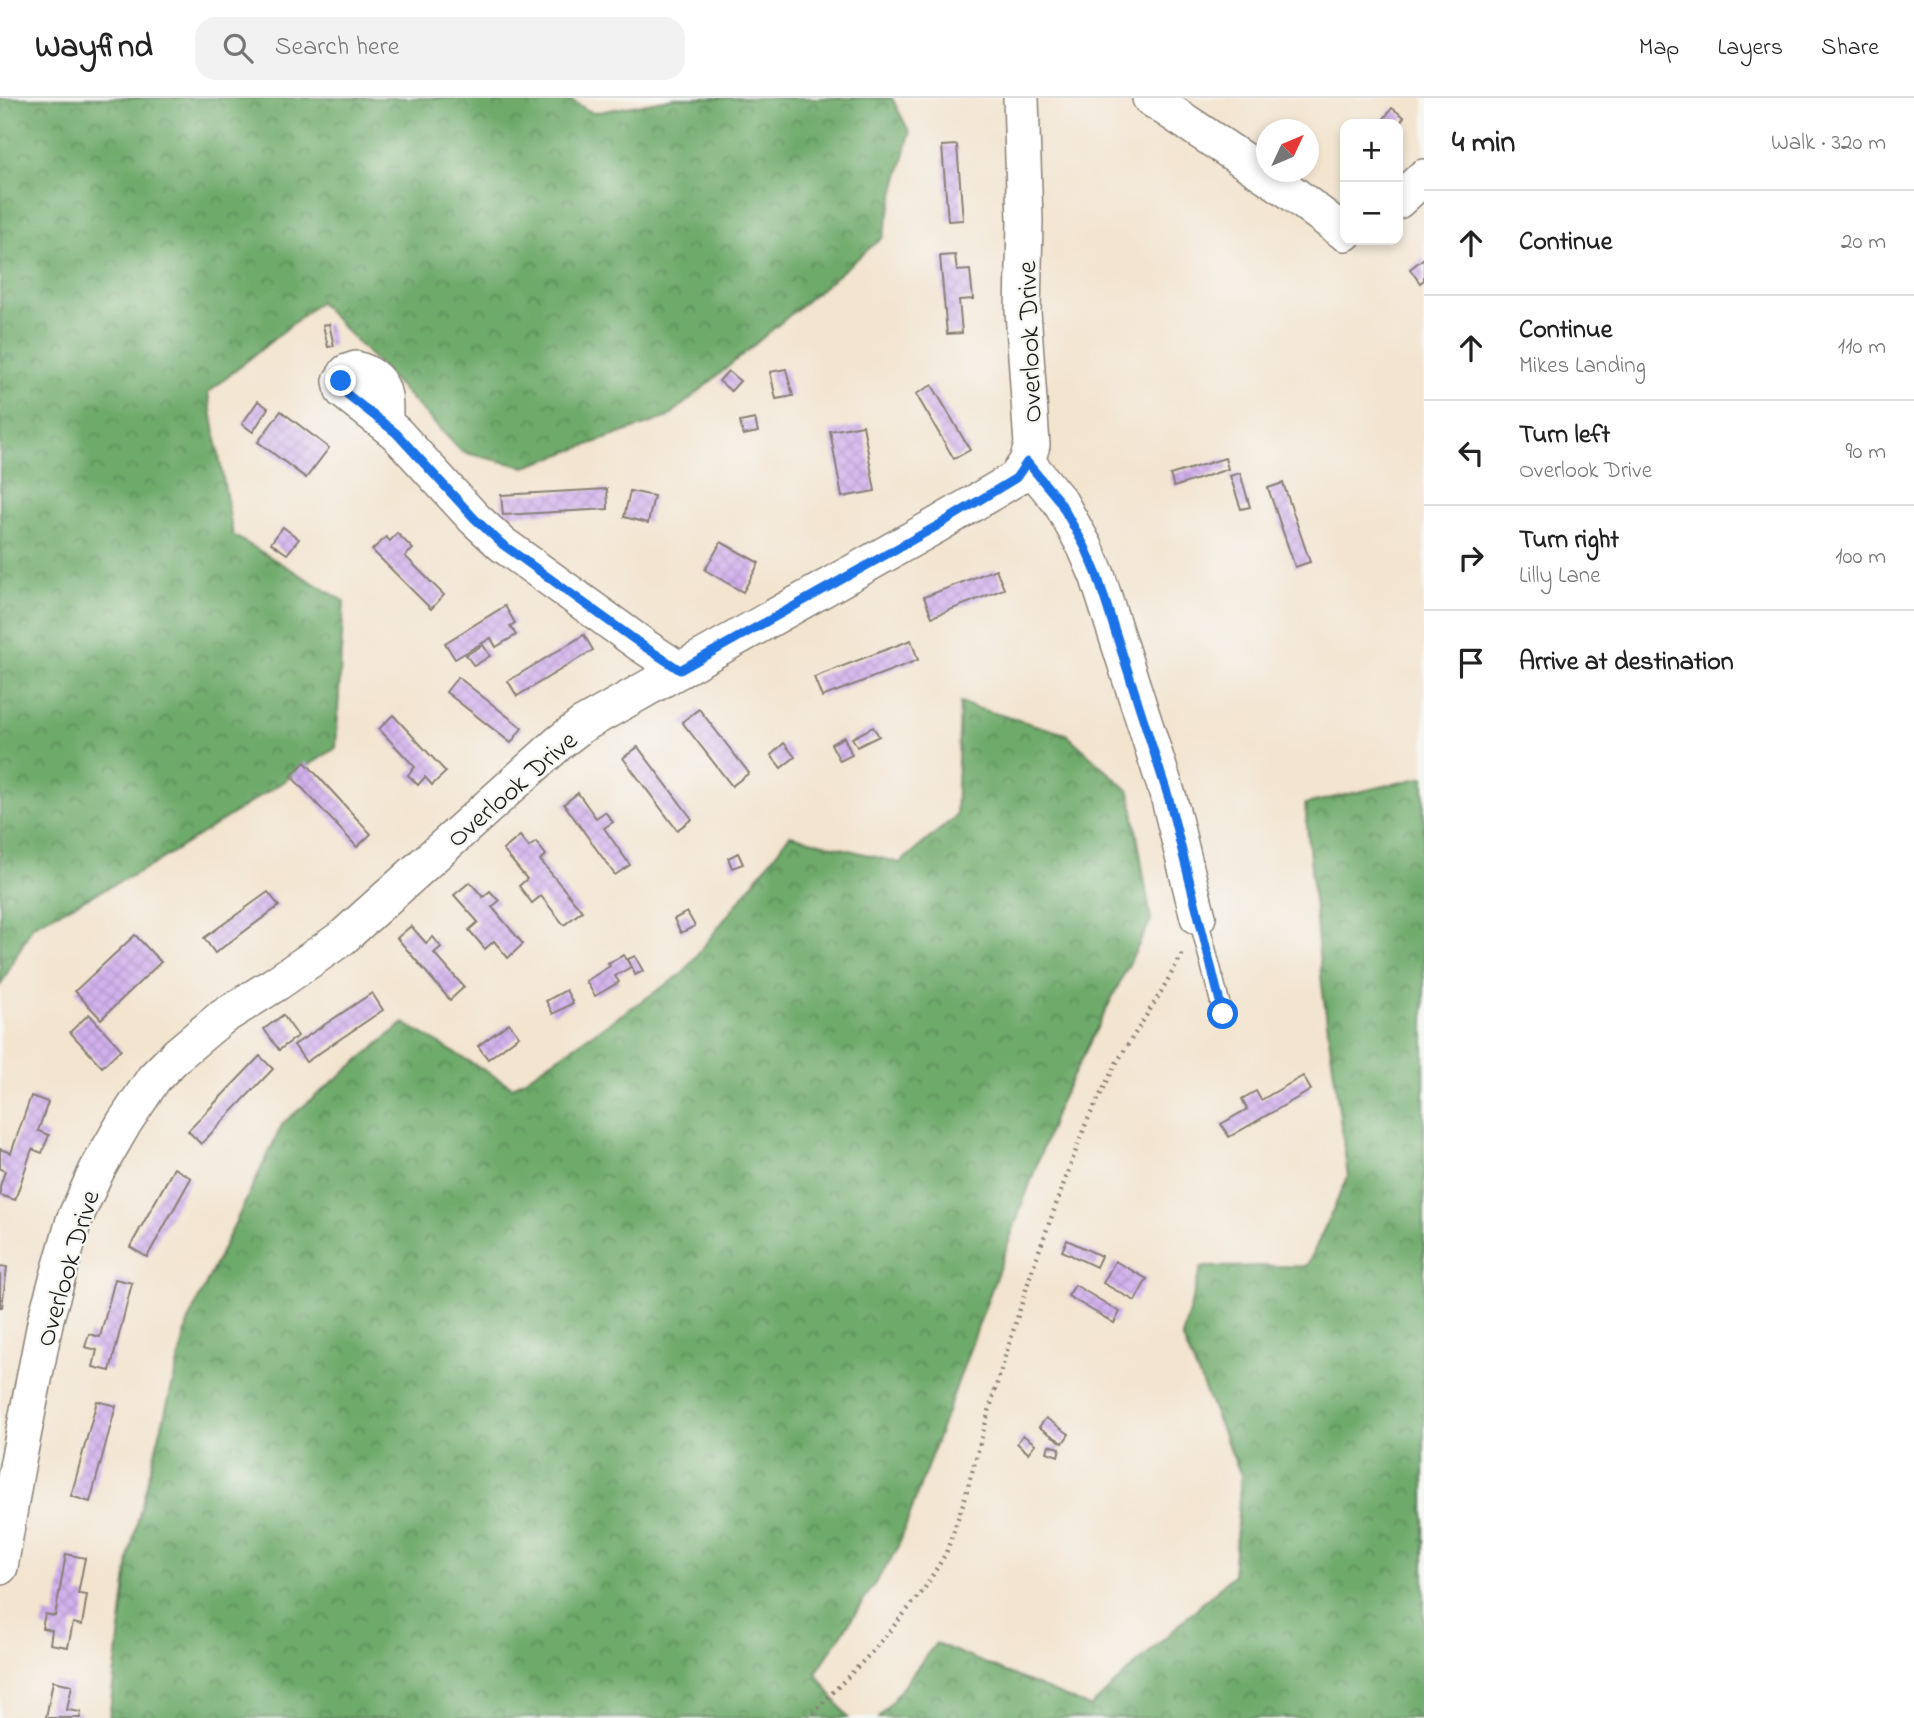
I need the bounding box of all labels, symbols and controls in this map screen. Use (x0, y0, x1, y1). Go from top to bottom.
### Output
search box (195, 17, 685, 80)
text: Wayfind (35, 24, 153, 72)
icon: search (219, 29, 257, 67)
text: Search here (275, 29, 399, 67)
text: Map (1639, 31, 1679, 66)
text: Layers (1717, 31, 1783, 66)
text: Share (1821, 31, 1879, 66)
north arrow (1256, 119, 1319, 182)
map controls (1340, 119, 1403, 245)
button: + (1340, 119, 1403, 182)
text: 4 min (1452, 122, 1515, 166)
text: Walk · 320 m (1771, 127, 1886, 160)
button: − (1340, 182, 1403, 245)
icon: ahead (1452, 224, 1490, 262)
text: Continue (1519, 224, 1612, 262)
text: 20 m (1841, 226, 1886, 259)
street label: Overlook Drive (1008, 260, 1055, 424)
text: Continue (1519, 312, 1612, 350)
icon: ahead (1452, 329, 1490, 367)
text: 110 m (1838, 331, 1886, 364)
text: Mikes Landing (1519, 350, 1646, 383)
route end (325, 365, 356, 396)
text: Turn left (1519, 417, 1610, 455)
icon: left (1452, 434, 1490, 472)
text: 90 m (1846, 436, 1886, 469)
text: Overlook Drive (1519, 455, 1652, 488)
text: Turn right (1519, 522, 1619, 560)
icon: right (1452, 539, 1490, 577)
text: 100 m (1835, 541, 1886, 574)
text: Lilly Lane (1519, 560, 1601, 593)
icon: arrive (1452, 644, 1490, 682)
text: Arrive at destination (1519, 644, 1734, 682)
street label: Overlook Drive (439, 722, 588, 859)
route start (1207, 998, 1238, 1029)
street label: Overlook Drive (26, 1185, 113, 1352)

